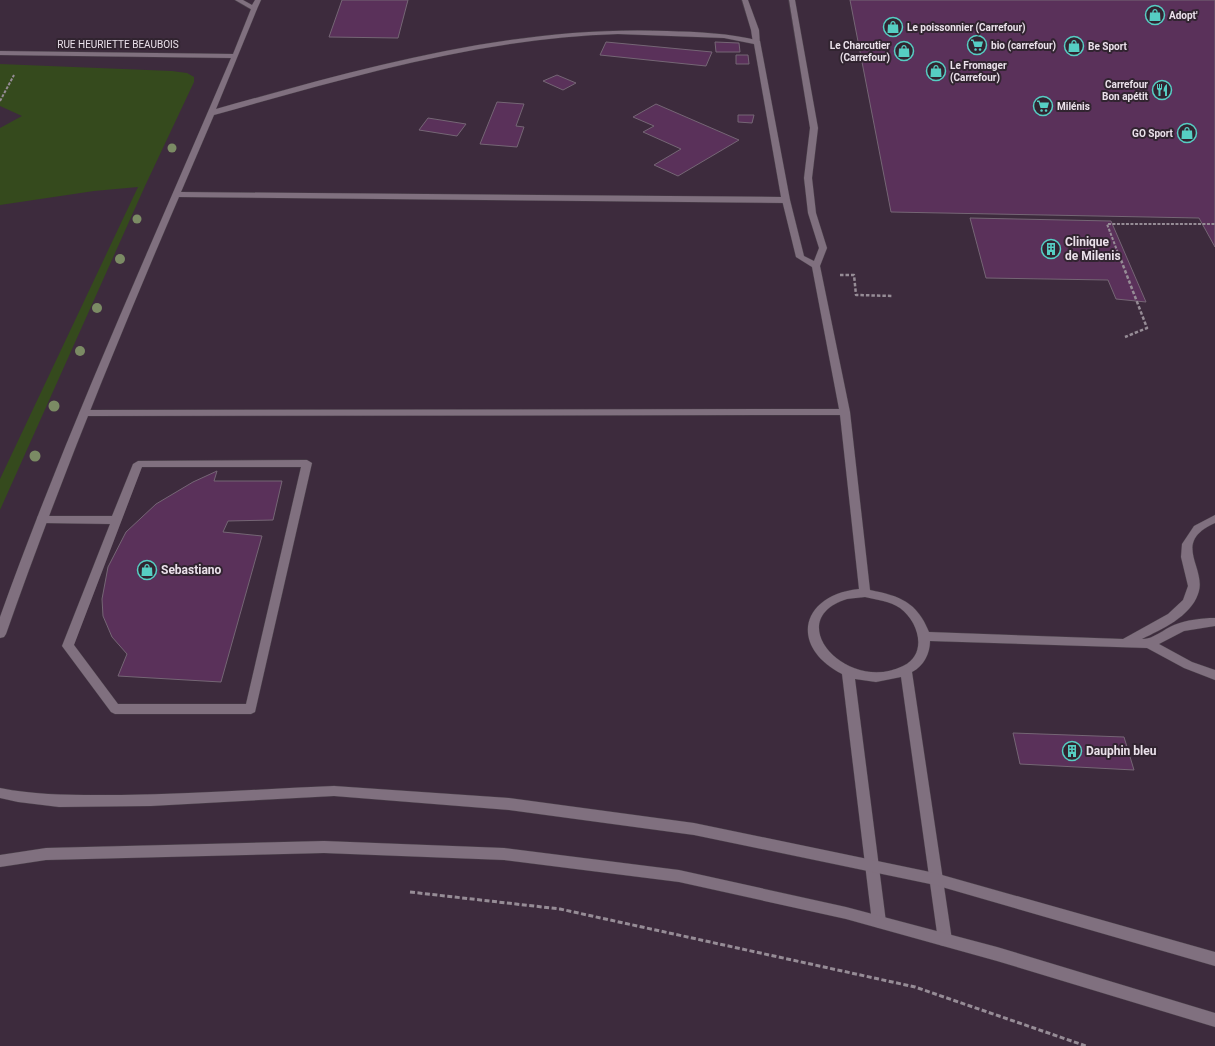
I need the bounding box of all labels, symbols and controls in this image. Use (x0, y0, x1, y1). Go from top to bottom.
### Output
shop icon: Adopt' (1144, 4, 1166, 26)
place label: Adopt' (1169, 10, 1198, 21)
shop icon: Le poissonnier (Carrefour) (882, 16, 904, 38)
place label: Le poissonnier (Carrefour) (907, 22, 1026, 34)
supermarket icon: bio (carrefour) (966, 34, 988, 56)
shop icon: Be Sport (1063, 35, 1085, 57)
street label: RUE HEURIETTE BEAUBOIS (57, 39, 179, 50)
place label: Le Charcutier (Carrefour) (830, 40, 890, 64)
shop icon: Le Charcutier (Carrefour) (893, 40, 915, 62)
place label: bio (carrefour) (991, 40, 1056, 52)
place label: Be Sport (1088, 41, 1128, 52)
shop icon: Le Fromager (Carrefour) (925, 60, 947, 82)
place label: Le Fromager (Carrefour) (950, 60, 1007, 84)
place label: Carrefour Bon apétit (1102, 79, 1149, 102)
restaurant icon: Carrefour Bon apétit (1151, 79, 1173, 101)
supermarket icon: Milénis (1032, 95, 1054, 117)
place label: Milénis (1057, 101, 1090, 112)
shop icon: GO Sport (1176, 122, 1198, 144)
place label: GO Sport (1132, 128, 1174, 139)
place label: Clinique de Milenis (1065, 235, 1121, 263)
building icon: Clinique de Milenis (1040, 238, 1062, 260)
shop icon: Sebastiano (136, 559, 158, 581)
place label: Sebastiano (161, 563, 222, 577)
building icon: Dauphin bleu (1061, 740, 1083, 762)
place label: Dauphin bleu (1086, 744, 1157, 758)

